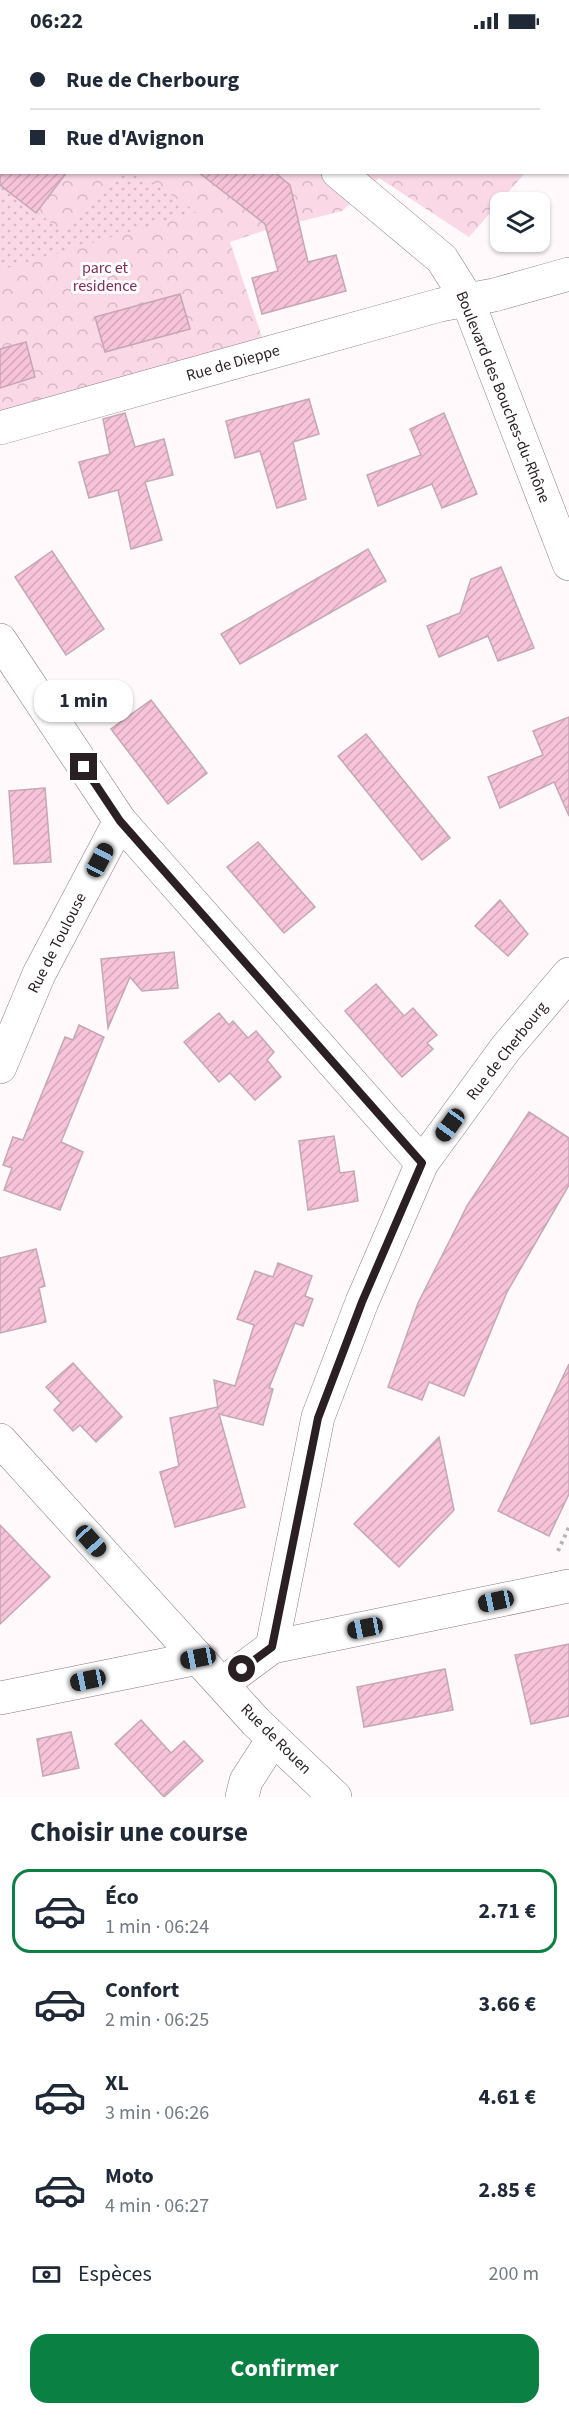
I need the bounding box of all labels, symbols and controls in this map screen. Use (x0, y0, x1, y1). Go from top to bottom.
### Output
text: 06:22 (30, 5, 83, 37)
text: Rue de Cherbourg (66, 64, 239, 96)
text: Rue d'Avignon (66, 122, 204, 154)
map controls (490, 192, 550, 252)
button: layers (490, 192, 550, 252)
park label: parc et residence (73, 257, 137, 297)
street label: Boulevard des Bouches-du-Rhône (450, 288, 556, 506)
street label: Rue de Dieppe (184, 339, 282, 387)
callout: 1 min (34, 680, 134, 722)
text: 1 min (59, 687, 108, 715)
route end (70, 753, 97, 780)
car (84, 840, 116, 880)
street label: Rue de Toulouse (22, 889, 92, 997)
street label: Rue de Cherbourg (461, 997, 553, 1105)
car (432, 1105, 468, 1145)
car (72, 1522, 110, 1560)
car (477, 1588, 515, 1614)
car (346, 1616, 384, 1640)
car (179, 1646, 217, 1670)
route start (228, 1655, 255, 1682)
car (69, 1667, 107, 1693)
street label: Rue de Rouen (236, 1699, 316, 1779)
text: Choisir une course (30, 1813, 248, 1852)
text: Éco (105, 1881, 139, 1913)
icon: car (33, 1884, 87, 1938)
text: 2.71 € (479, 1895, 536, 1927)
text: 1 min · 06:24 (105, 1913, 209, 1941)
text: Confort (105, 1974, 179, 2006)
icon: car (33, 1977, 87, 2031)
text: 3.66 € (479, 1988, 536, 2020)
text: 2 min · 06:25 (105, 2006, 209, 2034)
text: XL (105, 2067, 129, 2099)
icon: car (33, 2070, 87, 2124)
text: 4.61 € (479, 2081, 536, 2113)
text: 3 min · 06:26 (105, 2099, 209, 2127)
text: Moto (105, 2160, 154, 2192)
icon: car (33, 2163, 87, 2217)
text: 2.85 € (479, 2174, 536, 2206)
text: 4 min · 06:27 (105, 2192, 209, 2220)
icon: cash (30, 2258, 63, 2291)
text: Espèces (78, 2258, 152, 2290)
text: 200 m (489, 2260, 539, 2288)
button: Confirmer (30, 2334, 539, 2403)

